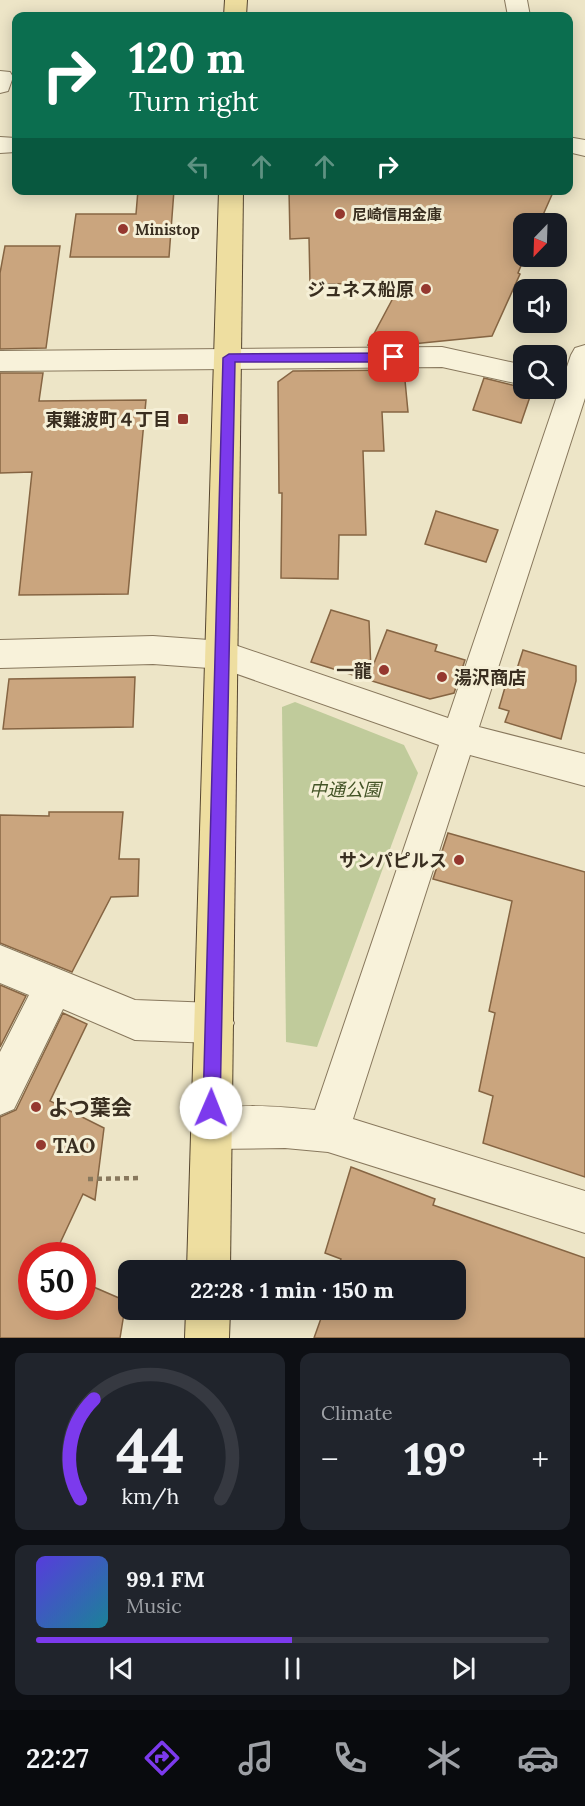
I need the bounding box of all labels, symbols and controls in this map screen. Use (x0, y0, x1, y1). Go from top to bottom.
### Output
text: 120 m (129, 31, 245, 85)
icon: right (30, 36, 108, 114)
text: Turn right (129, 84, 258, 118)
icon: left (182, 150, 215, 183)
icon: ahead (245, 150, 278, 183)
icon: ahead (308, 150, 341, 183)
icon: right (371, 150, 404, 183)
place label: 尼崎信用金庫 (352, 205, 442, 224)
marker: 尼崎信用金庫 (333, 207, 347, 221)
north arrow (513, 213, 567, 267)
map controls (513, 213, 567, 399)
place label: Ministop (135, 220, 200, 239)
marker: Ministop (116, 222, 130, 236)
place label: ジュネス船原 (307, 278, 414, 301)
button: sound (513, 279, 567, 333)
marker: ジュネス船原 (419, 282, 433, 296)
pin (368, 331, 419, 382)
icon: arrive (377, 340, 410, 373)
button: search (513, 345, 567, 399)
place label: 東難波町４丁目 (45, 408, 171, 431)
marker: 東難波町４丁目 (176, 412, 190, 426)
place label: 一龍 (336, 659, 372, 682)
marker: 一龍 (377, 663, 391, 677)
place label: 湯沢商店 (454, 666, 526, 689)
marker: 湯沢商店 (435, 670, 449, 684)
park label: 中通公園 (309, 778, 384, 801)
place label: サンパピルス (339, 849, 447, 872)
marker: サンパピルス (452, 853, 466, 867)
position arrow (179, 1076, 243, 1140)
place label: よつ葉会 (48, 1094, 132, 1121)
marker: よつ葉会 (29, 1100, 43, 1114)
place label: TAO (53, 1132, 95, 1159)
marker: TAO (34, 1138, 48, 1152)
speed limit sign: 50 (18, 1242, 96, 1320)
text: 22:28 · 1 min · 150 m (190, 1276, 394, 1304)
text: Climate (321, 1400, 393, 1425)
text: 44 (116, 1410, 184, 1490)
text: 19° (404, 1430, 466, 1487)
text: − (321, 1438, 339, 1480)
text: + (531, 1438, 549, 1480)
text: km/h (121, 1482, 179, 1510)
text: 99.1 FM (126, 1565, 205, 1593)
text: Music (126, 1593, 182, 1618)
icon: previous (105, 1652, 138, 1685)
icon: pause (276, 1652, 309, 1685)
icon: next (447, 1652, 480, 1685)
icon: directions (141, 1737, 183, 1779)
icon: music (235, 1737, 277, 1779)
icon: phone (329, 1737, 371, 1779)
icon: climate (423, 1737, 465, 1779)
icon: car (517, 1737, 559, 1779)
text: 22:27 (26, 1741, 89, 1775)

